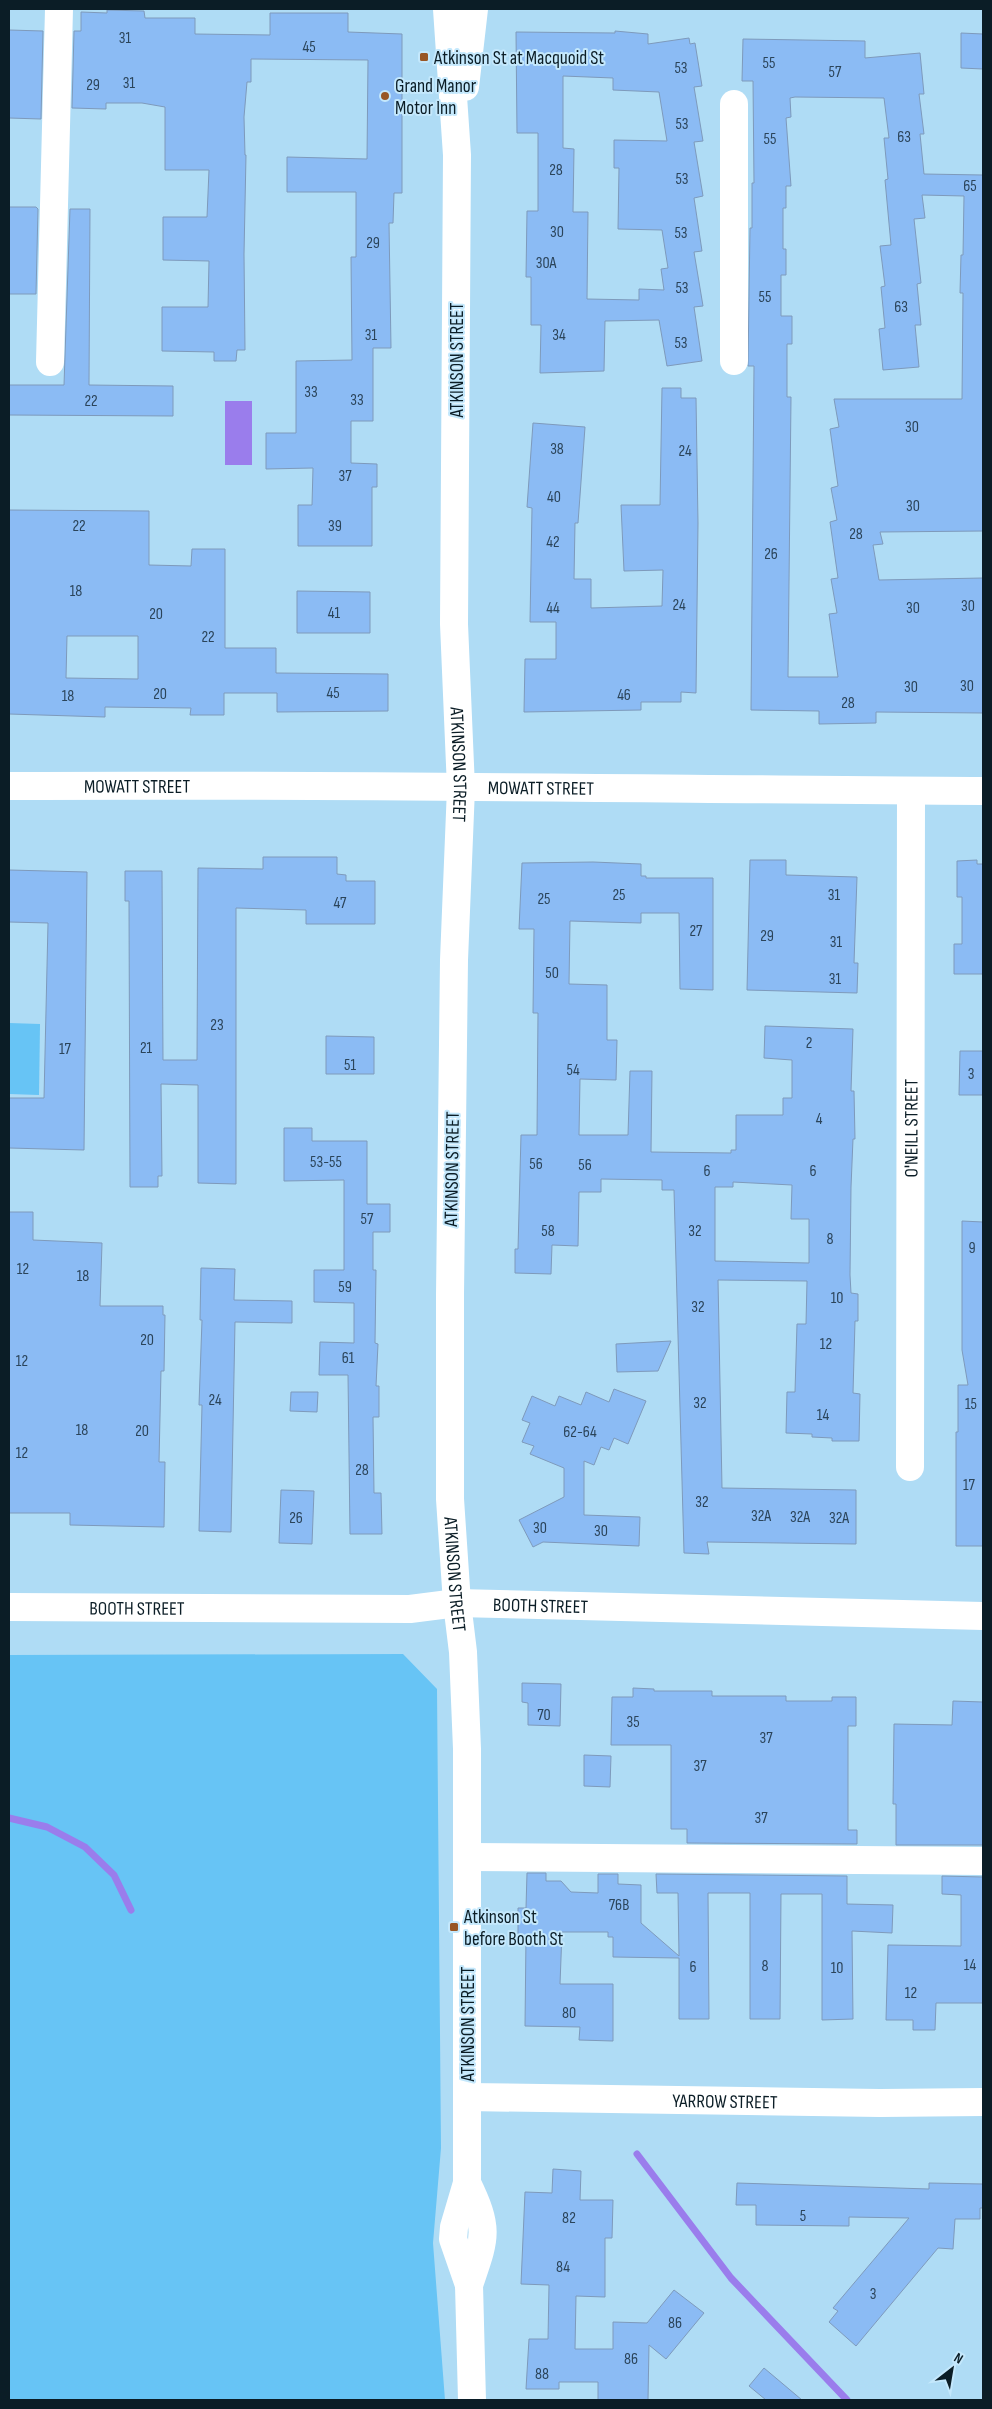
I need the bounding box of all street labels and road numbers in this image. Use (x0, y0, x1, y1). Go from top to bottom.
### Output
street label: ATKINSON STREET (446, 302, 469, 419)
street label: ATKINSON STREET (445, 706, 471, 823)
street label: MOWATT STREET (84, 776, 190, 799)
street label: MOWATT STREET (488, 777, 594, 801)
street label: O'NEILL STREET (900, 1078, 924, 1177)
street label: ATKINSON STREET (440, 1111, 465, 1228)
street label: ATKINSON STREET (438, 1515, 470, 1633)
street label: BOOTH STREET (493, 1594, 589, 1619)
street label: BOOTH STREET (89, 1597, 185, 1621)
street label: ATKINSON STREET (457, 1966, 480, 2083)
street label: YARROW STREET (672, 2090, 778, 2115)

